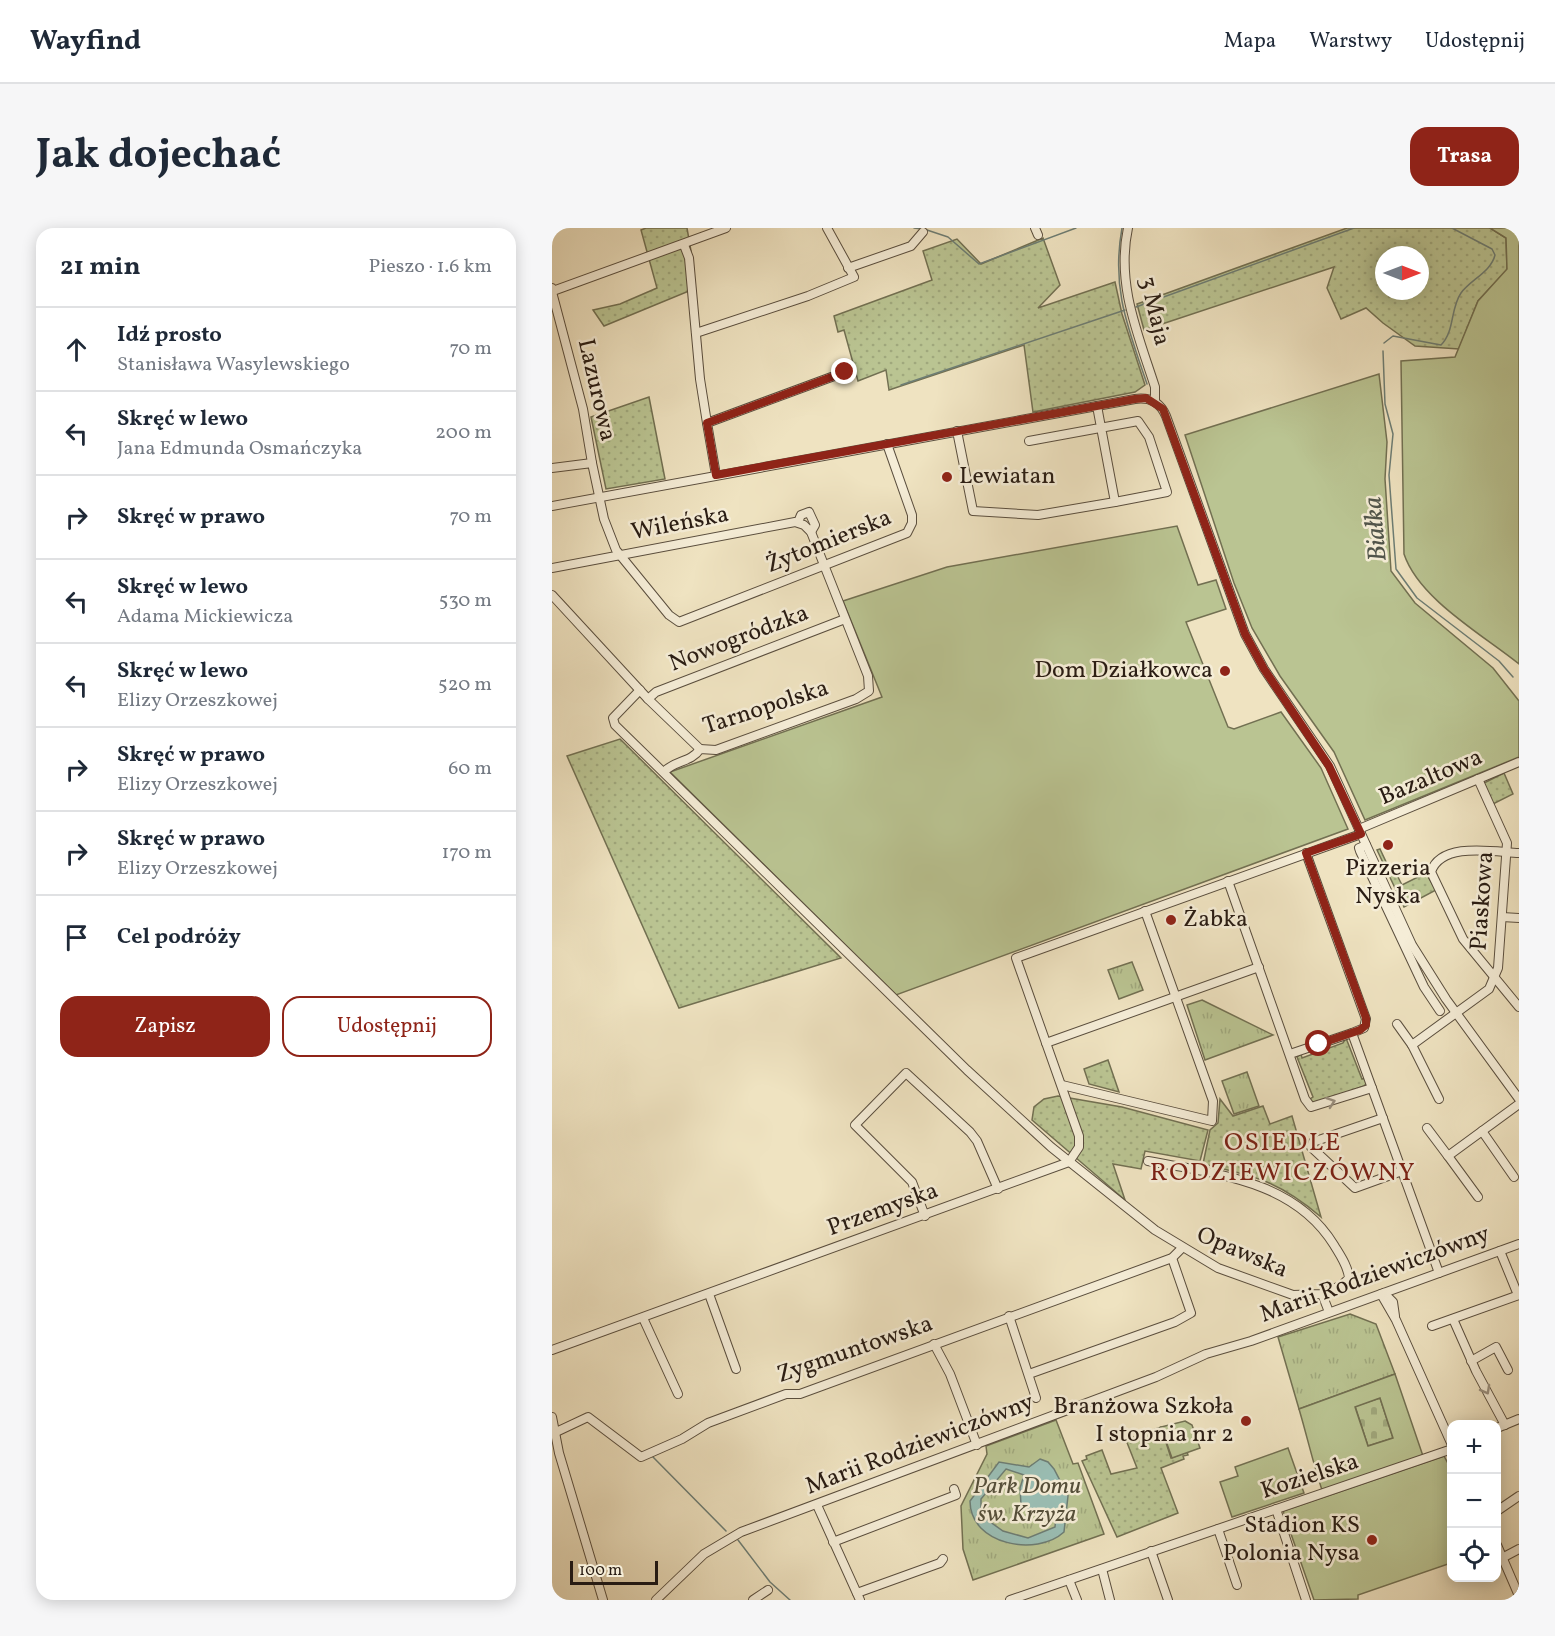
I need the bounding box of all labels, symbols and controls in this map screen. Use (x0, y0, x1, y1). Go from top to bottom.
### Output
text: Wayfind (30, 22, 141, 61)
text: Mapa (1224, 27, 1276, 56)
text: Warstwy (1309, 27, 1392, 56)
text: Udostępnij (1425, 27, 1525, 56)
text: Jak dojechać (36, 127, 281, 186)
button: Trasa (1410, 127, 1519, 186)
north arrow (1375, 246, 1429, 300)
text: 21 min (60, 249, 141, 285)
text: Pieszo · 1.6 km (369, 253, 492, 281)
street label: 3 Maja (1130, 273, 1178, 349)
text: Idź prosto (117, 320, 222, 351)
icon: ahead (60, 333, 93, 366)
text: 70 m (449, 335, 492, 363)
street label: Lazurowa (568, 335, 624, 445)
text: Stanisława Wasylewskiego (117, 351, 350, 379)
route end (831, 358, 857, 384)
text: Skręć w lewo (117, 404, 248, 435)
icon: left (60, 417, 93, 450)
text: 200 m (435, 419, 492, 447)
text: Jana Edmunda Osmańczyka (117, 435, 362, 463)
place label: Lewiatan (959, 460, 1056, 494)
marker: Lewiatan (940, 470, 954, 484)
water label: Białka (1355, 495, 1397, 563)
street label: Wileńska (628, 498, 732, 550)
icon: right (60, 501, 93, 534)
street label: Żytomierska (761, 501, 897, 583)
text: Skręć w prawo (117, 502, 265, 533)
text: 70 m (449, 503, 492, 531)
text: Skręć w lewo (117, 572, 248, 603)
icon: left (60, 585, 93, 618)
text: 530 m (439, 587, 492, 615)
street label: Nowogródzka (664, 597, 814, 681)
text: Adama Mickiewicza (117, 603, 293, 631)
place label: Dom Działkowca (1035, 654, 1213, 688)
text: Skręć w lewo (117, 656, 248, 687)
marker: Dom Działkowca (1218, 664, 1232, 678)
icon: left (60, 669, 93, 702)
text: 520 m (438, 671, 492, 699)
street label: Tarnopolska (699, 672, 833, 744)
text: Elizy Orzeszkowej (117, 687, 278, 715)
text: Skręć w prawo (117, 740, 265, 771)
street label: Bazaltowa (1374, 741, 1488, 815)
icon: right (60, 753, 93, 786)
text: 60 m (448, 755, 492, 783)
text: Elizy Orzeszkowej (117, 771, 278, 799)
text: Skręć w prawo (117, 824, 265, 855)
icon: right (60, 837, 93, 870)
marker: Pizzeria Nyska (1381, 838, 1395, 852)
text: 170 m (442, 839, 492, 867)
street label: Piaskowa (1463, 850, 1503, 952)
place label: Pizzeria Nyska (1345, 852, 1431, 914)
text: Elizy Orzeszkowej (117, 855, 278, 883)
place label: Żabka (1183, 903, 1248, 937)
marker: Żabka (1164, 913, 1178, 927)
icon: arrive (60, 921, 93, 954)
text: Cel podróży (117, 922, 241, 953)
button: Zapisz (60, 996, 270, 1057)
button: Udostępnij (282, 996, 492, 1057)
route start (1305, 1030, 1331, 1056)
one-way arrow (1325, 1097, 1336, 1109)
district label: OSIEDLE RODZIEWICZÓWNY (1150, 1125, 1416, 1191)
street label: Przemyska (823, 1174, 943, 1246)
street label: Marii Rodziewiczówny (1255, 1218, 1495, 1332)
street label: Opawska (1191, 1219, 1293, 1287)
street label: Zygmuntowska (772, 1307, 938, 1393)
one-way arrow (1479, 1384, 1490, 1395)
street label: Marii Rodziewiczówny (801, 1386, 1039, 1504)
place label: Branżowa Szkoła I stopnia nr 2 (1053, 1390, 1234, 1452)
marker: Branżowa Szkoła I stopnia nr 2 (1239, 1414, 1253, 1428)
map controls (1447, 1420, 1501, 1582)
button: + (1447, 1420, 1501, 1474)
street label: Kozielska (1257, 1445, 1363, 1509)
park label: Park Domu św. Krzyża (973, 1470, 1081, 1532)
button: − (1447, 1474, 1501, 1528)
place label: Stadion KS Polonia Nysa (1223, 1509, 1360, 1571)
button: locate (1447, 1528, 1501, 1582)
marker: Stadion KS Polonia Nysa (1365, 1533, 1379, 1547)
scale bar (570, 1558, 658, 1586)
text: 100 m (579, 1560, 622, 1582)

